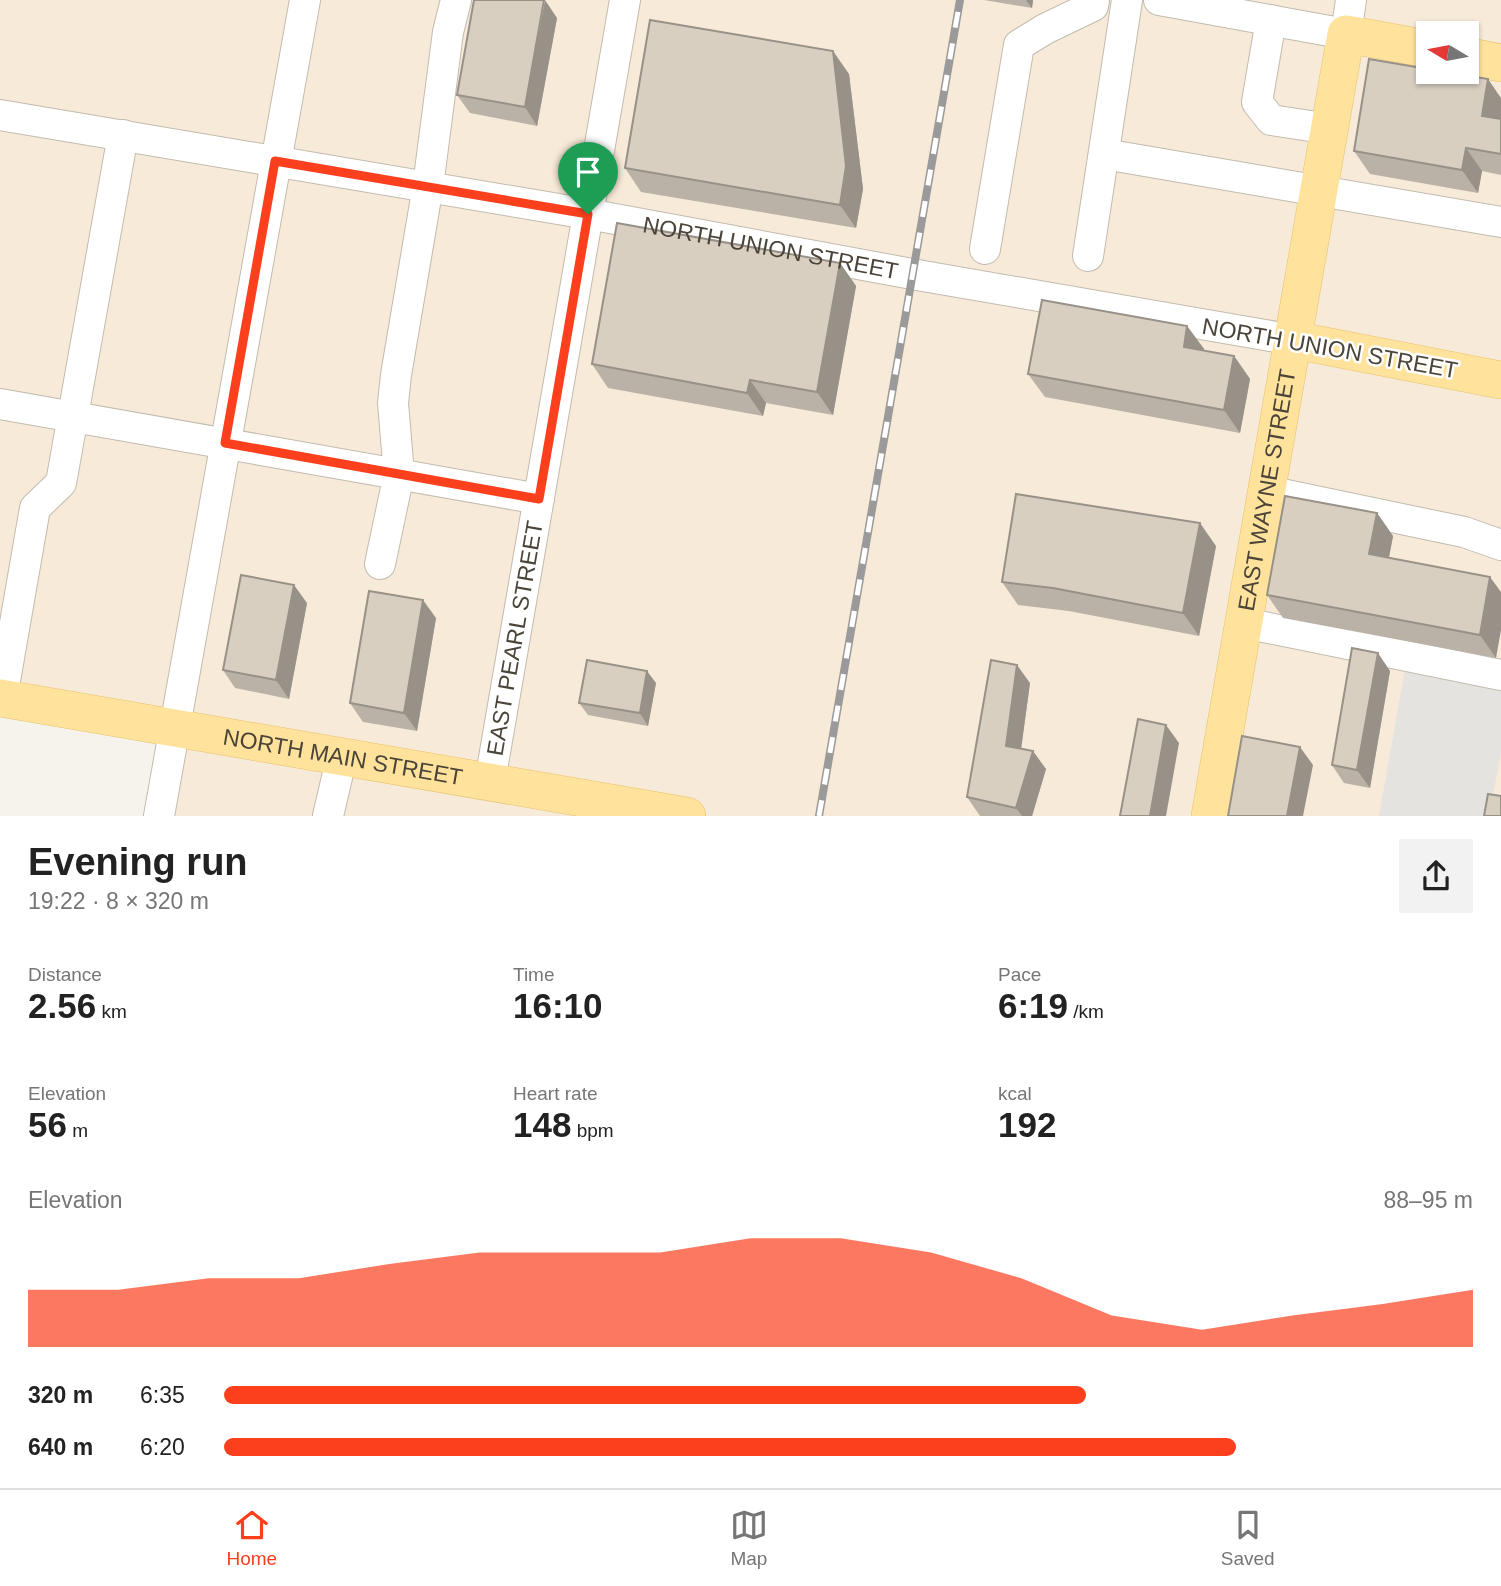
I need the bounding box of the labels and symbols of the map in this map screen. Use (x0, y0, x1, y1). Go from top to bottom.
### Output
north arrow (1416, 21, 1479, 84)
pin (558, 142, 618, 214)
street label: NORTH UNION STREET (641, 211, 900, 284)
street label: NORTH UNION STREET (1200, 313, 1460, 383)
street label: EAST WAYNE STREET (1233, 367, 1301, 613)
street label: EAST PEARL STREET (482, 519, 548, 758)
street label: NORTH MAIN STREET (221, 724, 465, 790)

